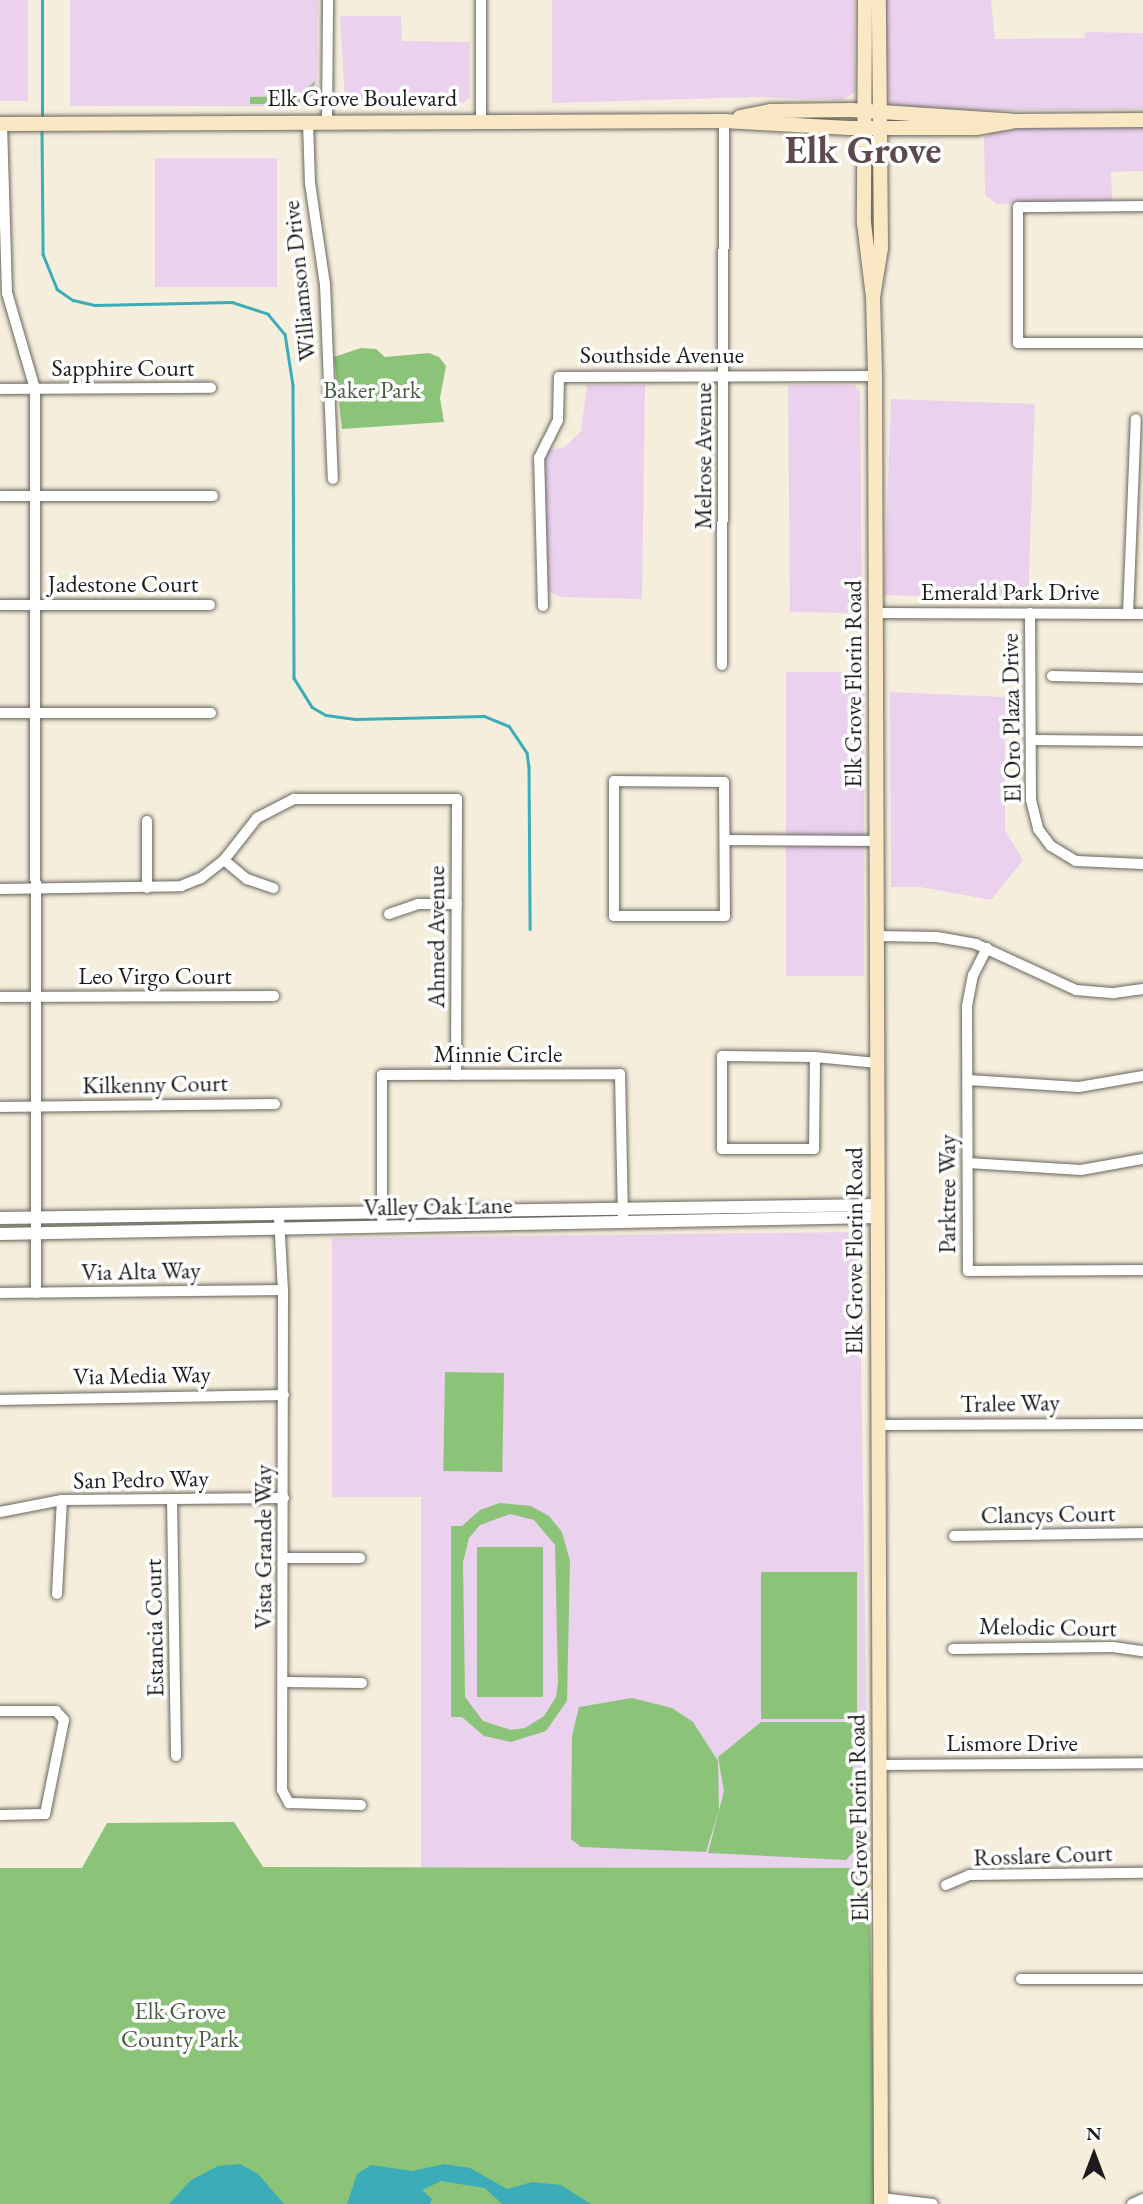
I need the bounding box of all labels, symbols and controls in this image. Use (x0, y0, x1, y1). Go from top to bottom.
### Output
street label: Elk Grove Boulevard (267, 84, 457, 112)
district label: Elk Grove (785, 127, 941, 173)
street label: Williamson Drive (276, 199, 322, 363)
street label: Southside Avenue (580, 341, 744, 369)
street label: Sapphire Court (52, 354, 194, 382)
park label: Baker Park (323, 376, 421, 404)
street label: Melrose Avenue (689, 383, 717, 529)
street label: Jadestone Court (48, 570, 198, 598)
street label: Emerald Park Drive (921, 578, 1099, 606)
street label: Elk Grove Florin Road (839, 580, 867, 788)
street label: El Oro Plaza Drive (995, 633, 1027, 803)
street label: Ahmed Avenue (422, 866, 450, 1008)
street label: Leo Virgo Court (78, 962, 232, 990)
street label: Minnie Circle (434, 1040, 562, 1068)
street label: Kilkenny Court (82, 1068, 228, 1100)
street label: Parktree Way (933, 1134, 961, 1254)
street label: Elk Grove Florin Road (840, 1147, 868, 1355)
street label: Valley Oak Lane (363, 1190, 513, 1222)
street label: Via Alta Way (81, 1256, 201, 1286)
street label: Via Media Way (73, 1359, 211, 1391)
street label: Tralee Way (960, 1388, 1060, 1418)
street label: San Pedro Way (73, 1463, 209, 1495)
street label: Vista Grande Way (249, 1465, 277, 1629)
street label: Clancys Court (980, 1498, 1116, 1530)
street label: Estancia Court (138, 1559, 170, 1697)
street label: Melodic Court (979, 1611, 1117, 1643)
street label: Elk Grove Florin Road (842, 1714, 874, 1922)
street label: Lismore Drive (946, 1729, 1078, 1757)
street label: Rosslare Court (973, 1838, 1113, 1872)
park label: Elk Grove County Park (121, 1997, 239, 2053)
north arrow (1059, 2120, 1129, 2190)
text: N (1086, 2121, 1102, 2146)

